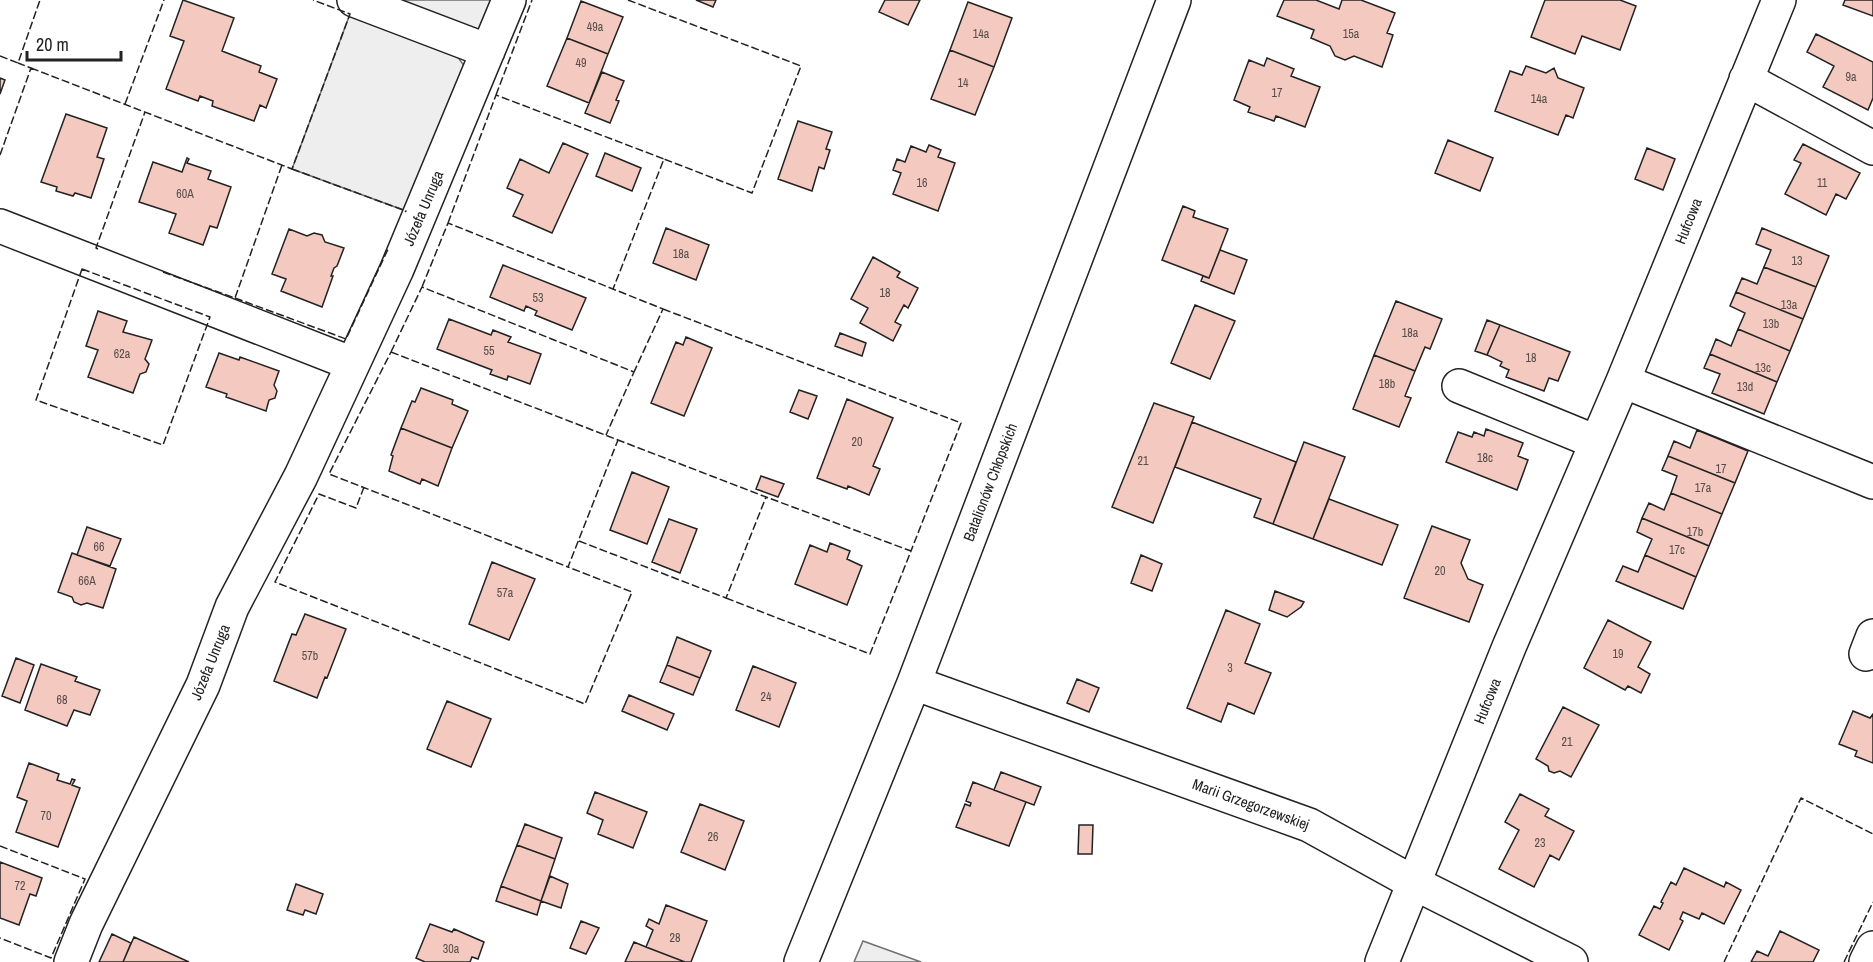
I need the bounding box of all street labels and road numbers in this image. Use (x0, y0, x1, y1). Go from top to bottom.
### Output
street label: Józefa Unruga (398, 167, 448, 249)
street label: Hufcowa (1669, 195, 1707, 247)
street label: Batalionów Chłopskich (958, 420, 1022, 544)
street label: Józefa Unruga (185, 621, 235, 703)
street label: Hufcowa (1468, 675, 1506, 727)
street label: Marii Grzegorzewskiej (1190, 773, 1312, 835)

